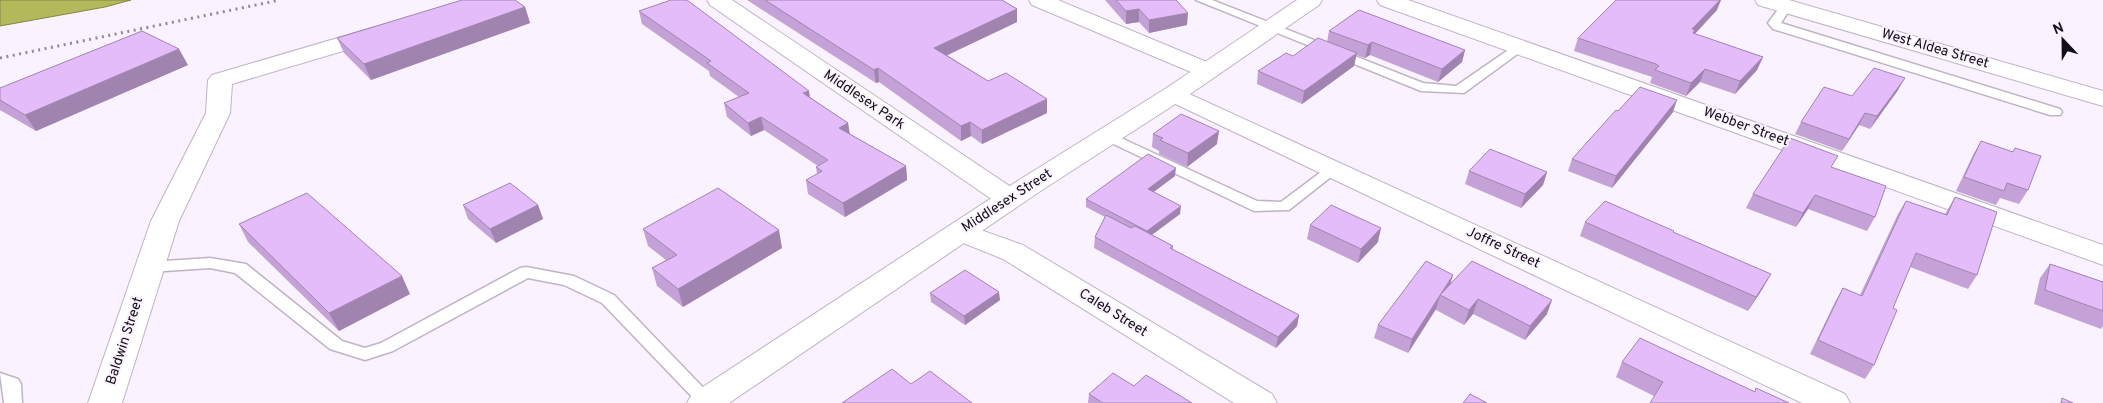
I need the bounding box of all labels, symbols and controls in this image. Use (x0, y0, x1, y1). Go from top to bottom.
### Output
north arrow (2038, 15, 2088, 65)
text: N (2051, 20, 2067, 39)
street label: West Aldea Street (1879, 26, 1991, 72)
street label: Middlesex Park (820, 67, 908, 133)
street label: Webber Street (1701, 104, 1791, 150)
street label: Middlesex Street (959, 165, 1055, 237)
street label: Joffre Street (1463, 224, 1543, 272)
street label: Caleb Street (1076, 285, 1150, 341)
street label: Baldwin Street (103, 295, 147, 387)

